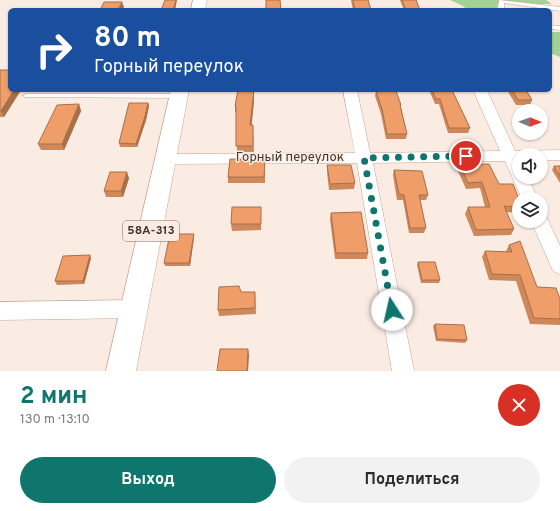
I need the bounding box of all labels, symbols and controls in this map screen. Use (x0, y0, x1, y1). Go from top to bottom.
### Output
text: 80 m (94, 21, 161, 57)
icon: right (28, 24, 80, 76)
text: Горный переулок (94, 56, 244, 79)
north arrow (512, 104, 548, 140)
map controls (512, 104, 548, 228)
pin (449, 139, 483, 173)
icon: arrive (455, 145, 477, 167)
button: sound (512, 148, 548, 184)
street label: Горный переулок (236, 150, 344, 166)
button: layers (512, 192, 548, 228)
road number: 58А-313 (123, 221, 179, 241)
position arrow (371, 289, 413, 331)
text: 2 мин (20, 382, 87, 412)
button: close (498, 384, 540, 426)
text: 130 m · 13:10 (20, 412, 90, 428)
button: Выход (20, 457, 276, 503)
button: Поделиться (284, 457, 540, 503)

